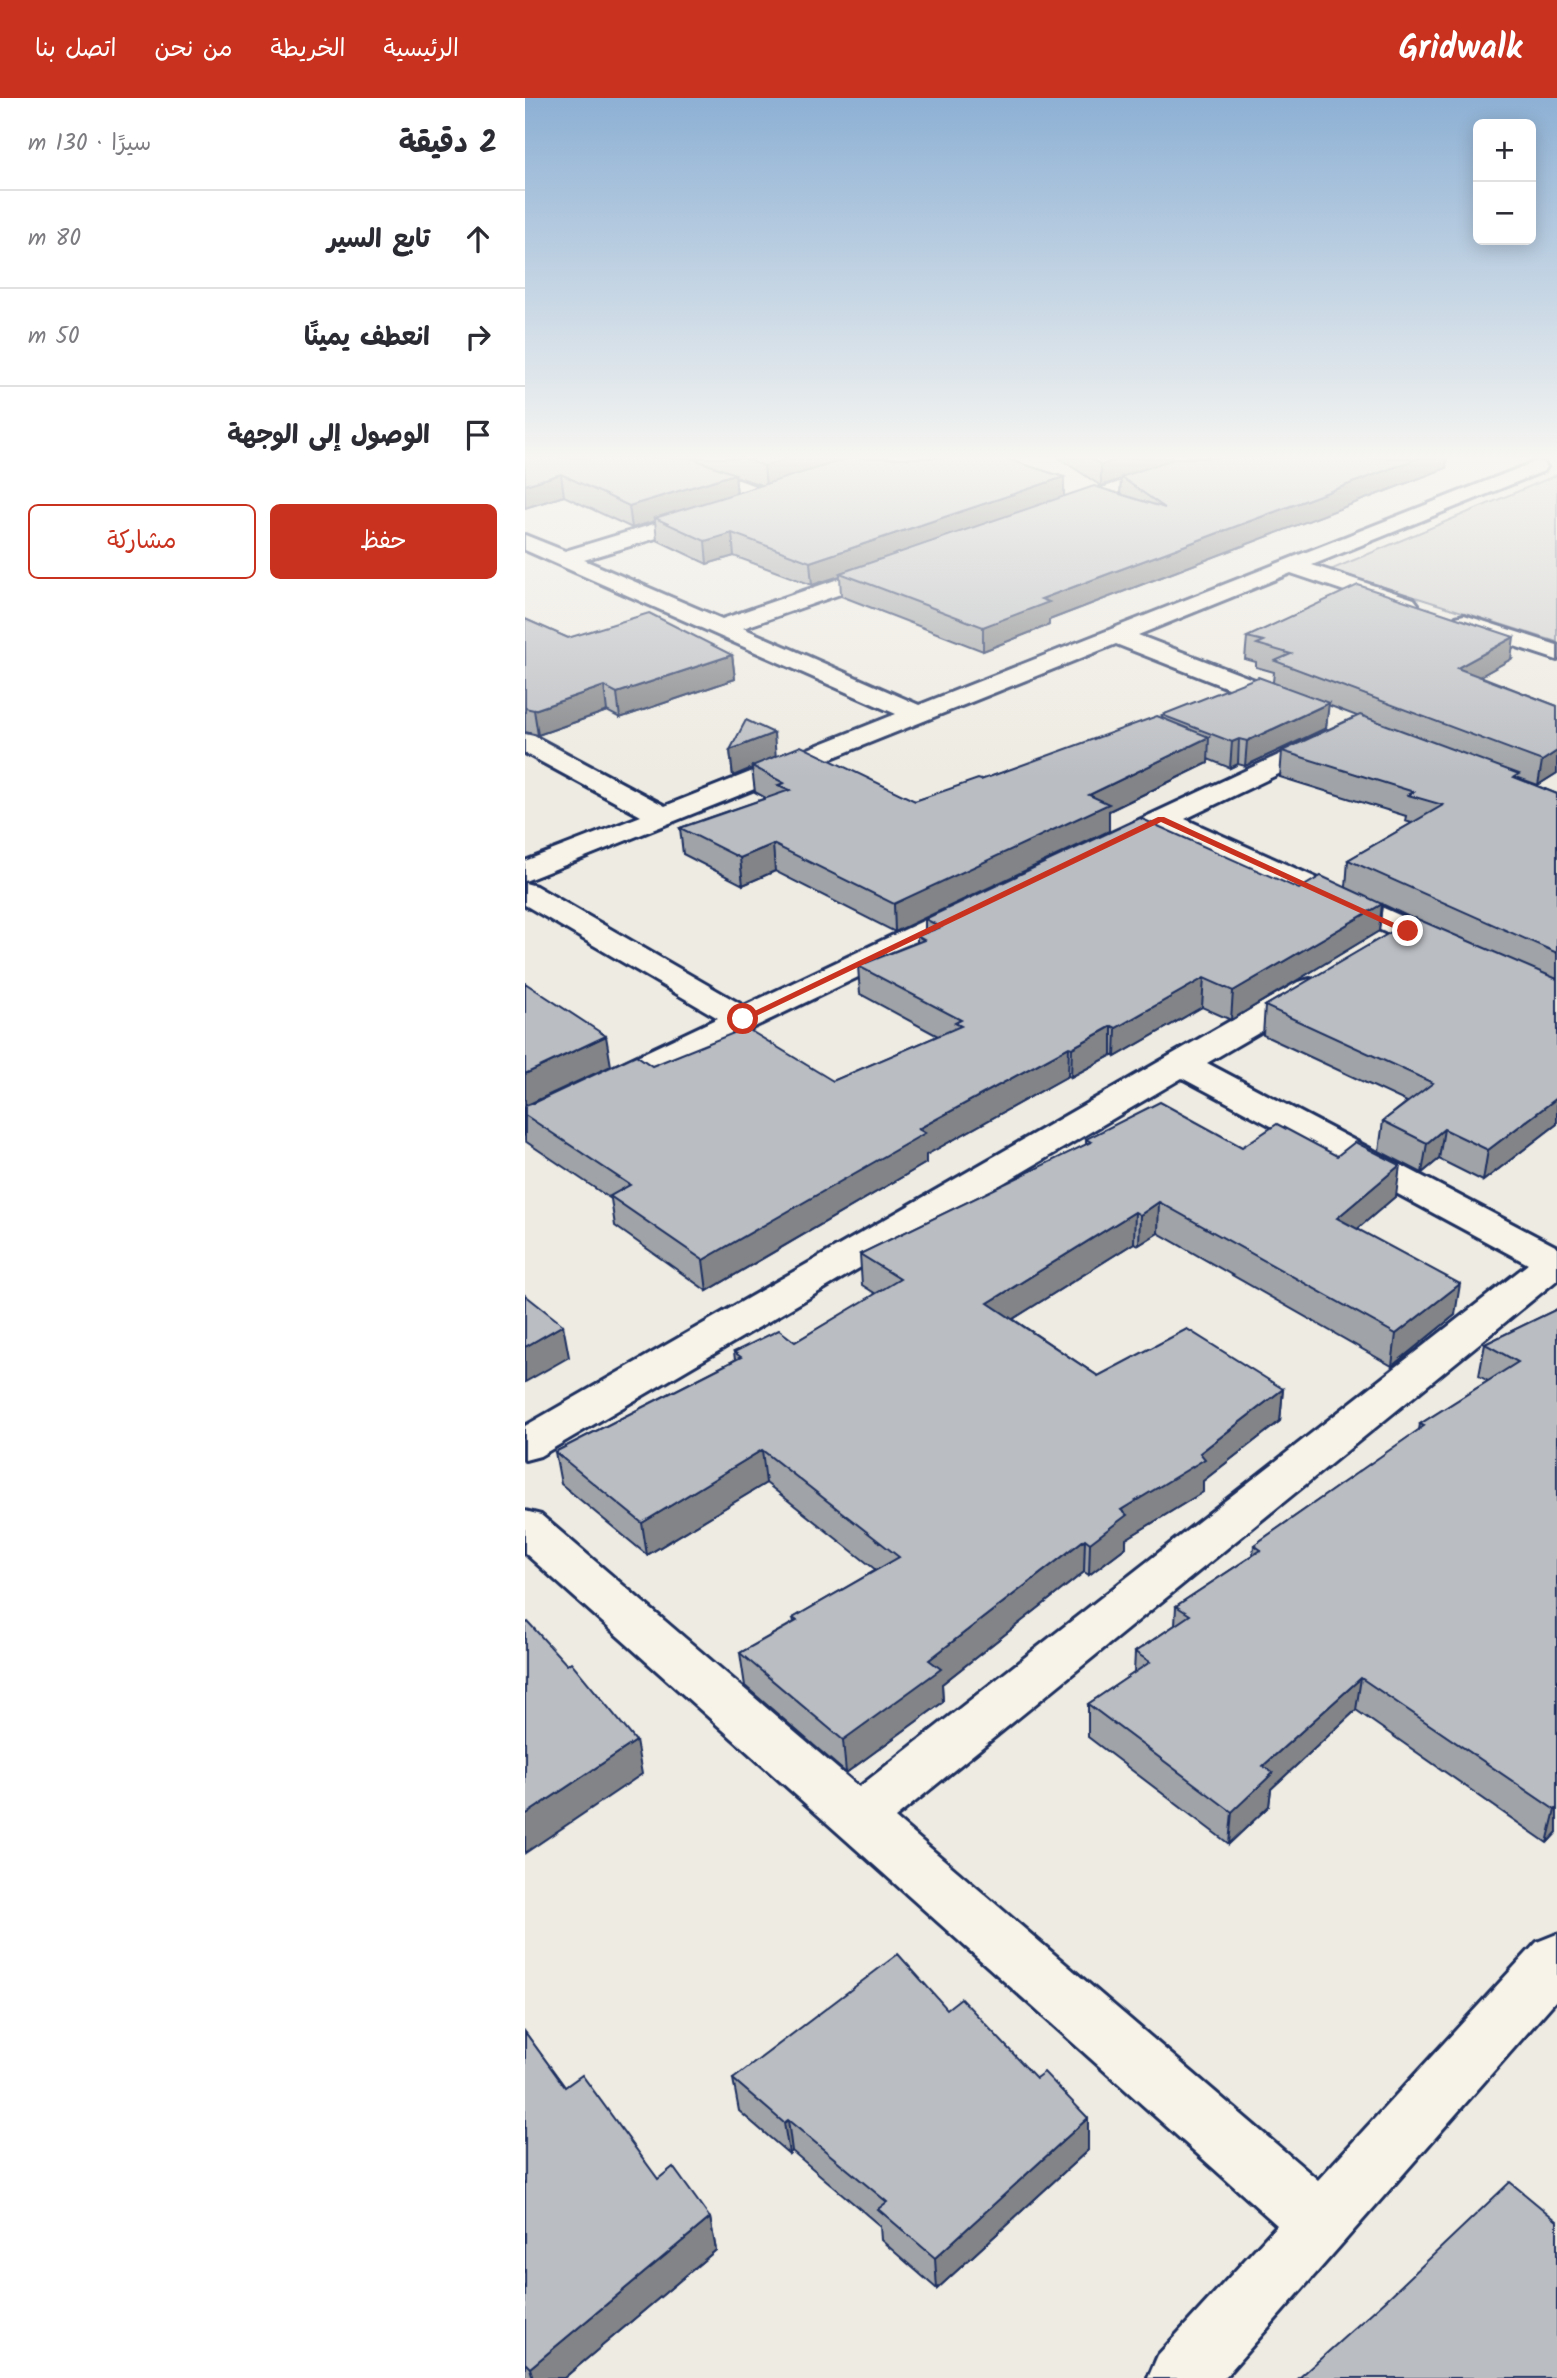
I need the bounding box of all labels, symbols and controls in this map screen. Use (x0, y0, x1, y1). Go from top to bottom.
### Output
text: Gridwalk (1399, 23, 1522, 76)
text: اتصل بنا (35, 30, 116, 69)
text: من نحن (154, 30, 233, 69)
text: الخريطة (271, 30, 345, 69)
text: الرئيسية (383, 30, 459, 69)
map controls (1473, 119, 1536, 245)
button: + (1473, 119, 1536, 182)
text: 2 دقيقة (399, 120, 497, 168)
text: سيرًا · 130 m (28, 126, 151, 162)
button: − (1473, 182, 1536, 245)
text: تابع السير (327, 219, 430, 261)
icon: ahead (459, 220, 497, 258)
text: 80 m (28, 221, 81, 257)
text: انعطف يمينًا (304, 317, 430, 359)
icon: right (459, 318, 497, 356)
text: 50 m (28, 319, 79, 355)
text: الوصول إلى الوجهة (227, 415, 430, 457)
icon: arrive (459, 416, 497, 454)
button: مشاركة (28, 504, 256, 579)
button: حفظ (270, 504, 497, 579)
route end (1392, 915, 1423, 946)
route start (727, 1003, 758, 1034)

